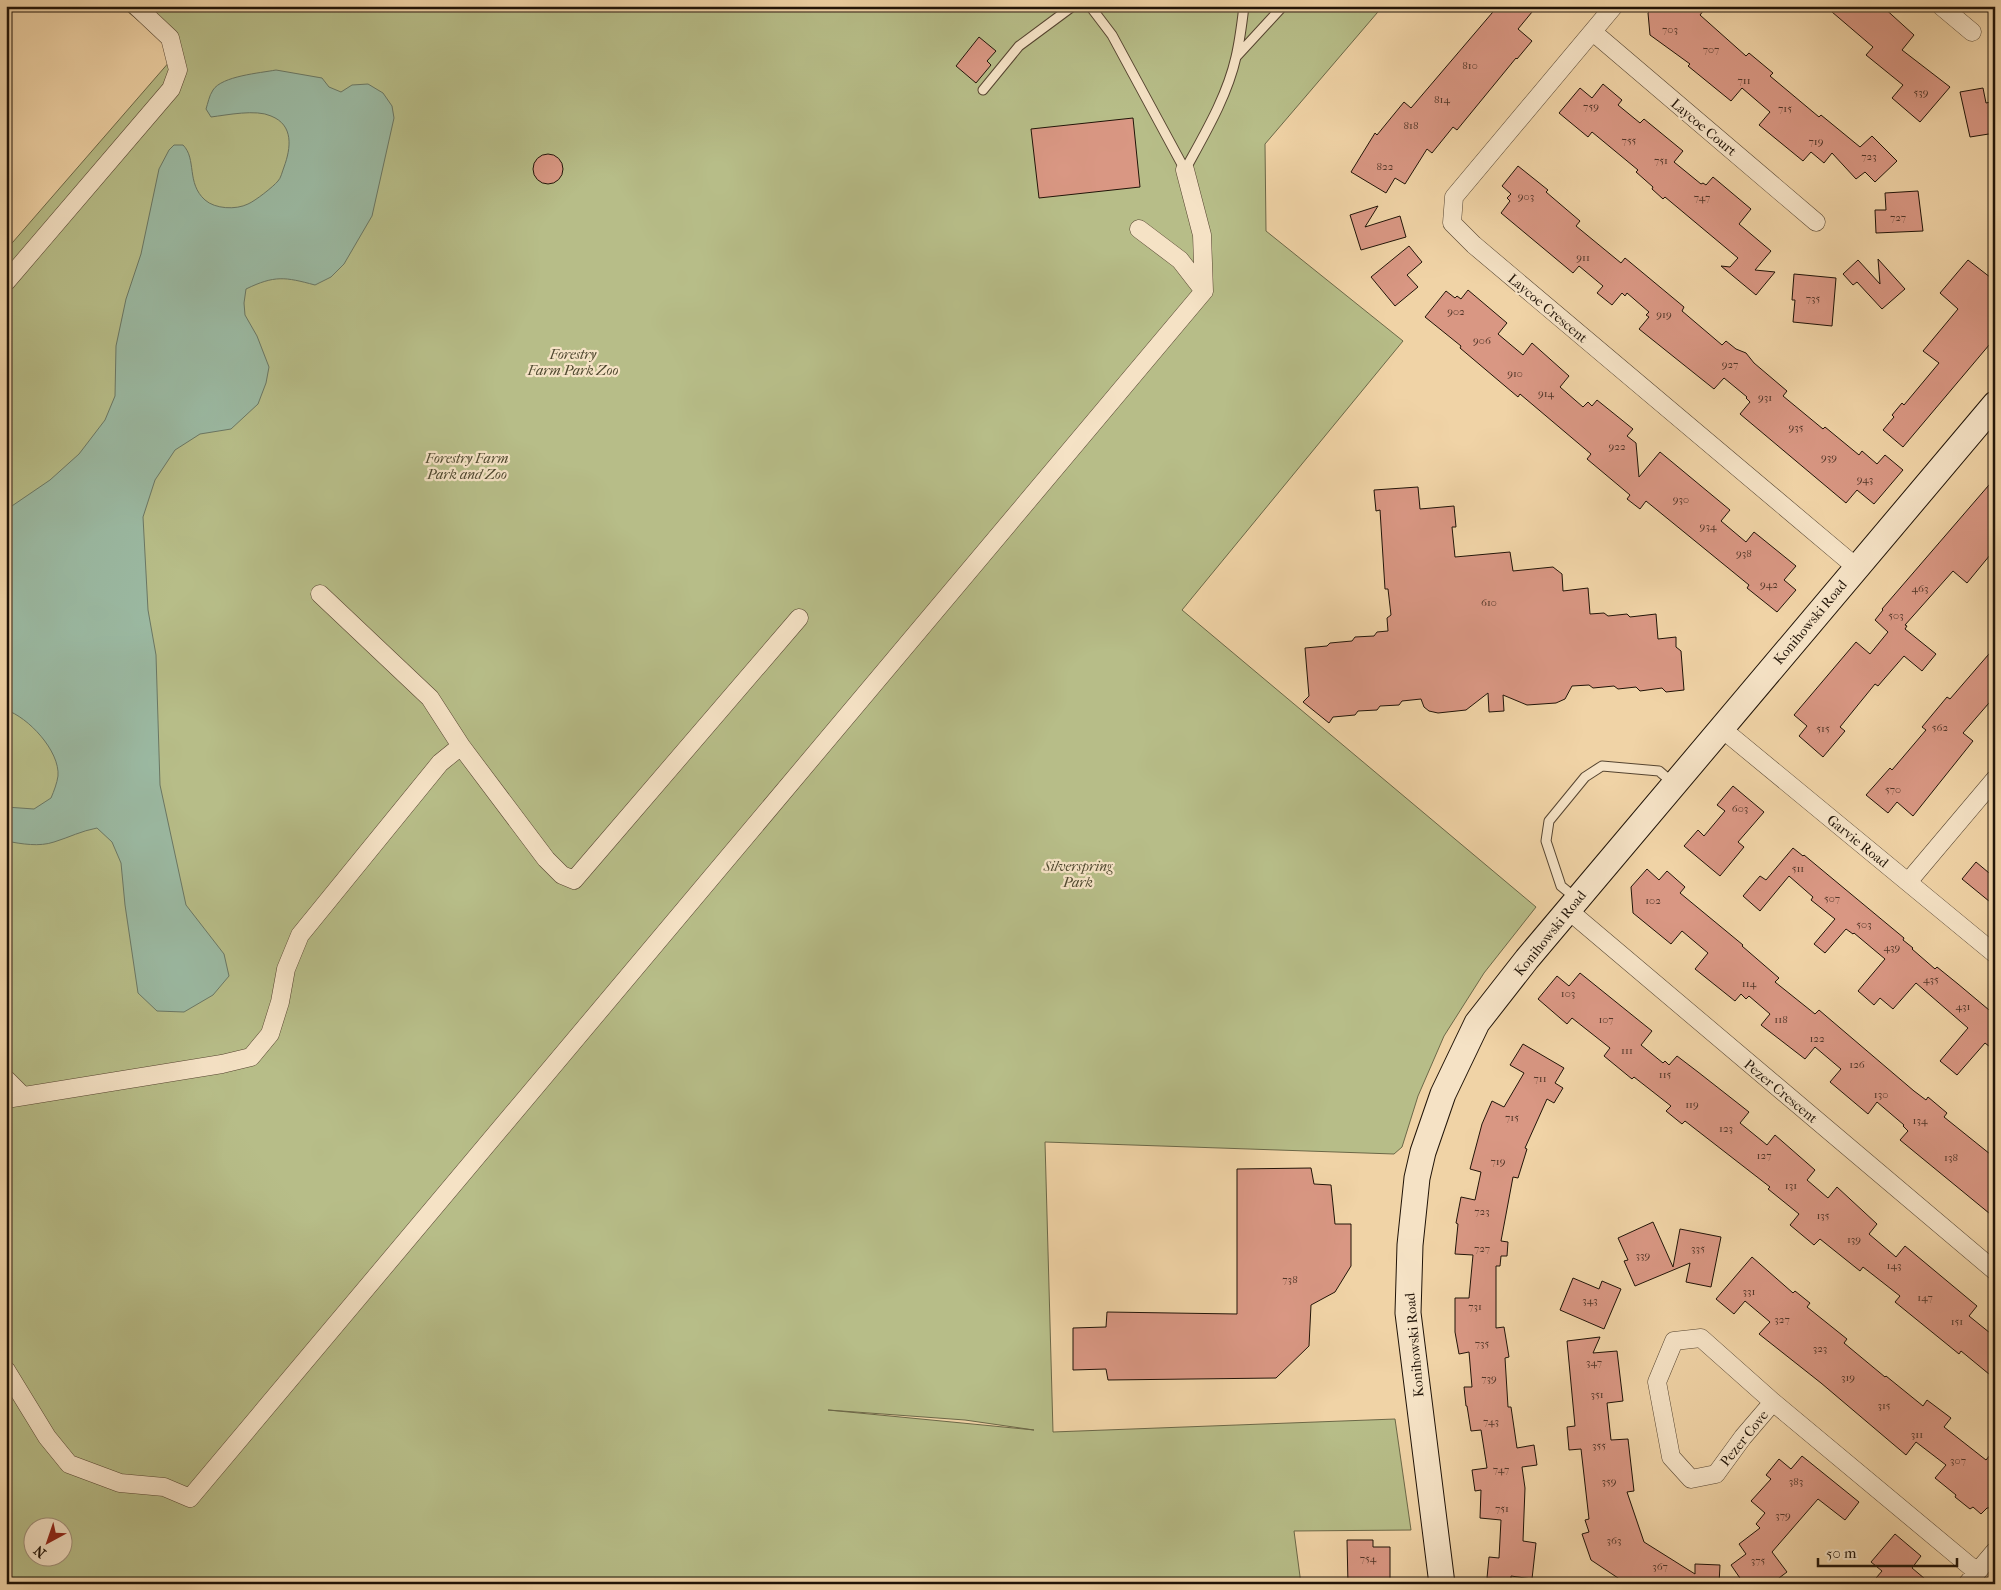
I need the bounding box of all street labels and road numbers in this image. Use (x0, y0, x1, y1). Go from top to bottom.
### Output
street label: Laycoe Court (1667, 95, 1740, 160)
street label: Laycoe Crescent (1504, 270, 1591, 347)
street label: Konihowski Road (1770, 576, 1851, 668)
street label: Garvie Road (1823, 811, 1892, 872)
street label: Konihowski Road (1511, 887, 1590, 979)
street label: Pezer Crescent (1741, 1056, 1821, 1127)
street label: Konihowski Road (1401, 1292, 1428, 1398)
street label: Pezer Cove (1717, 1407, 1772, 1470)

